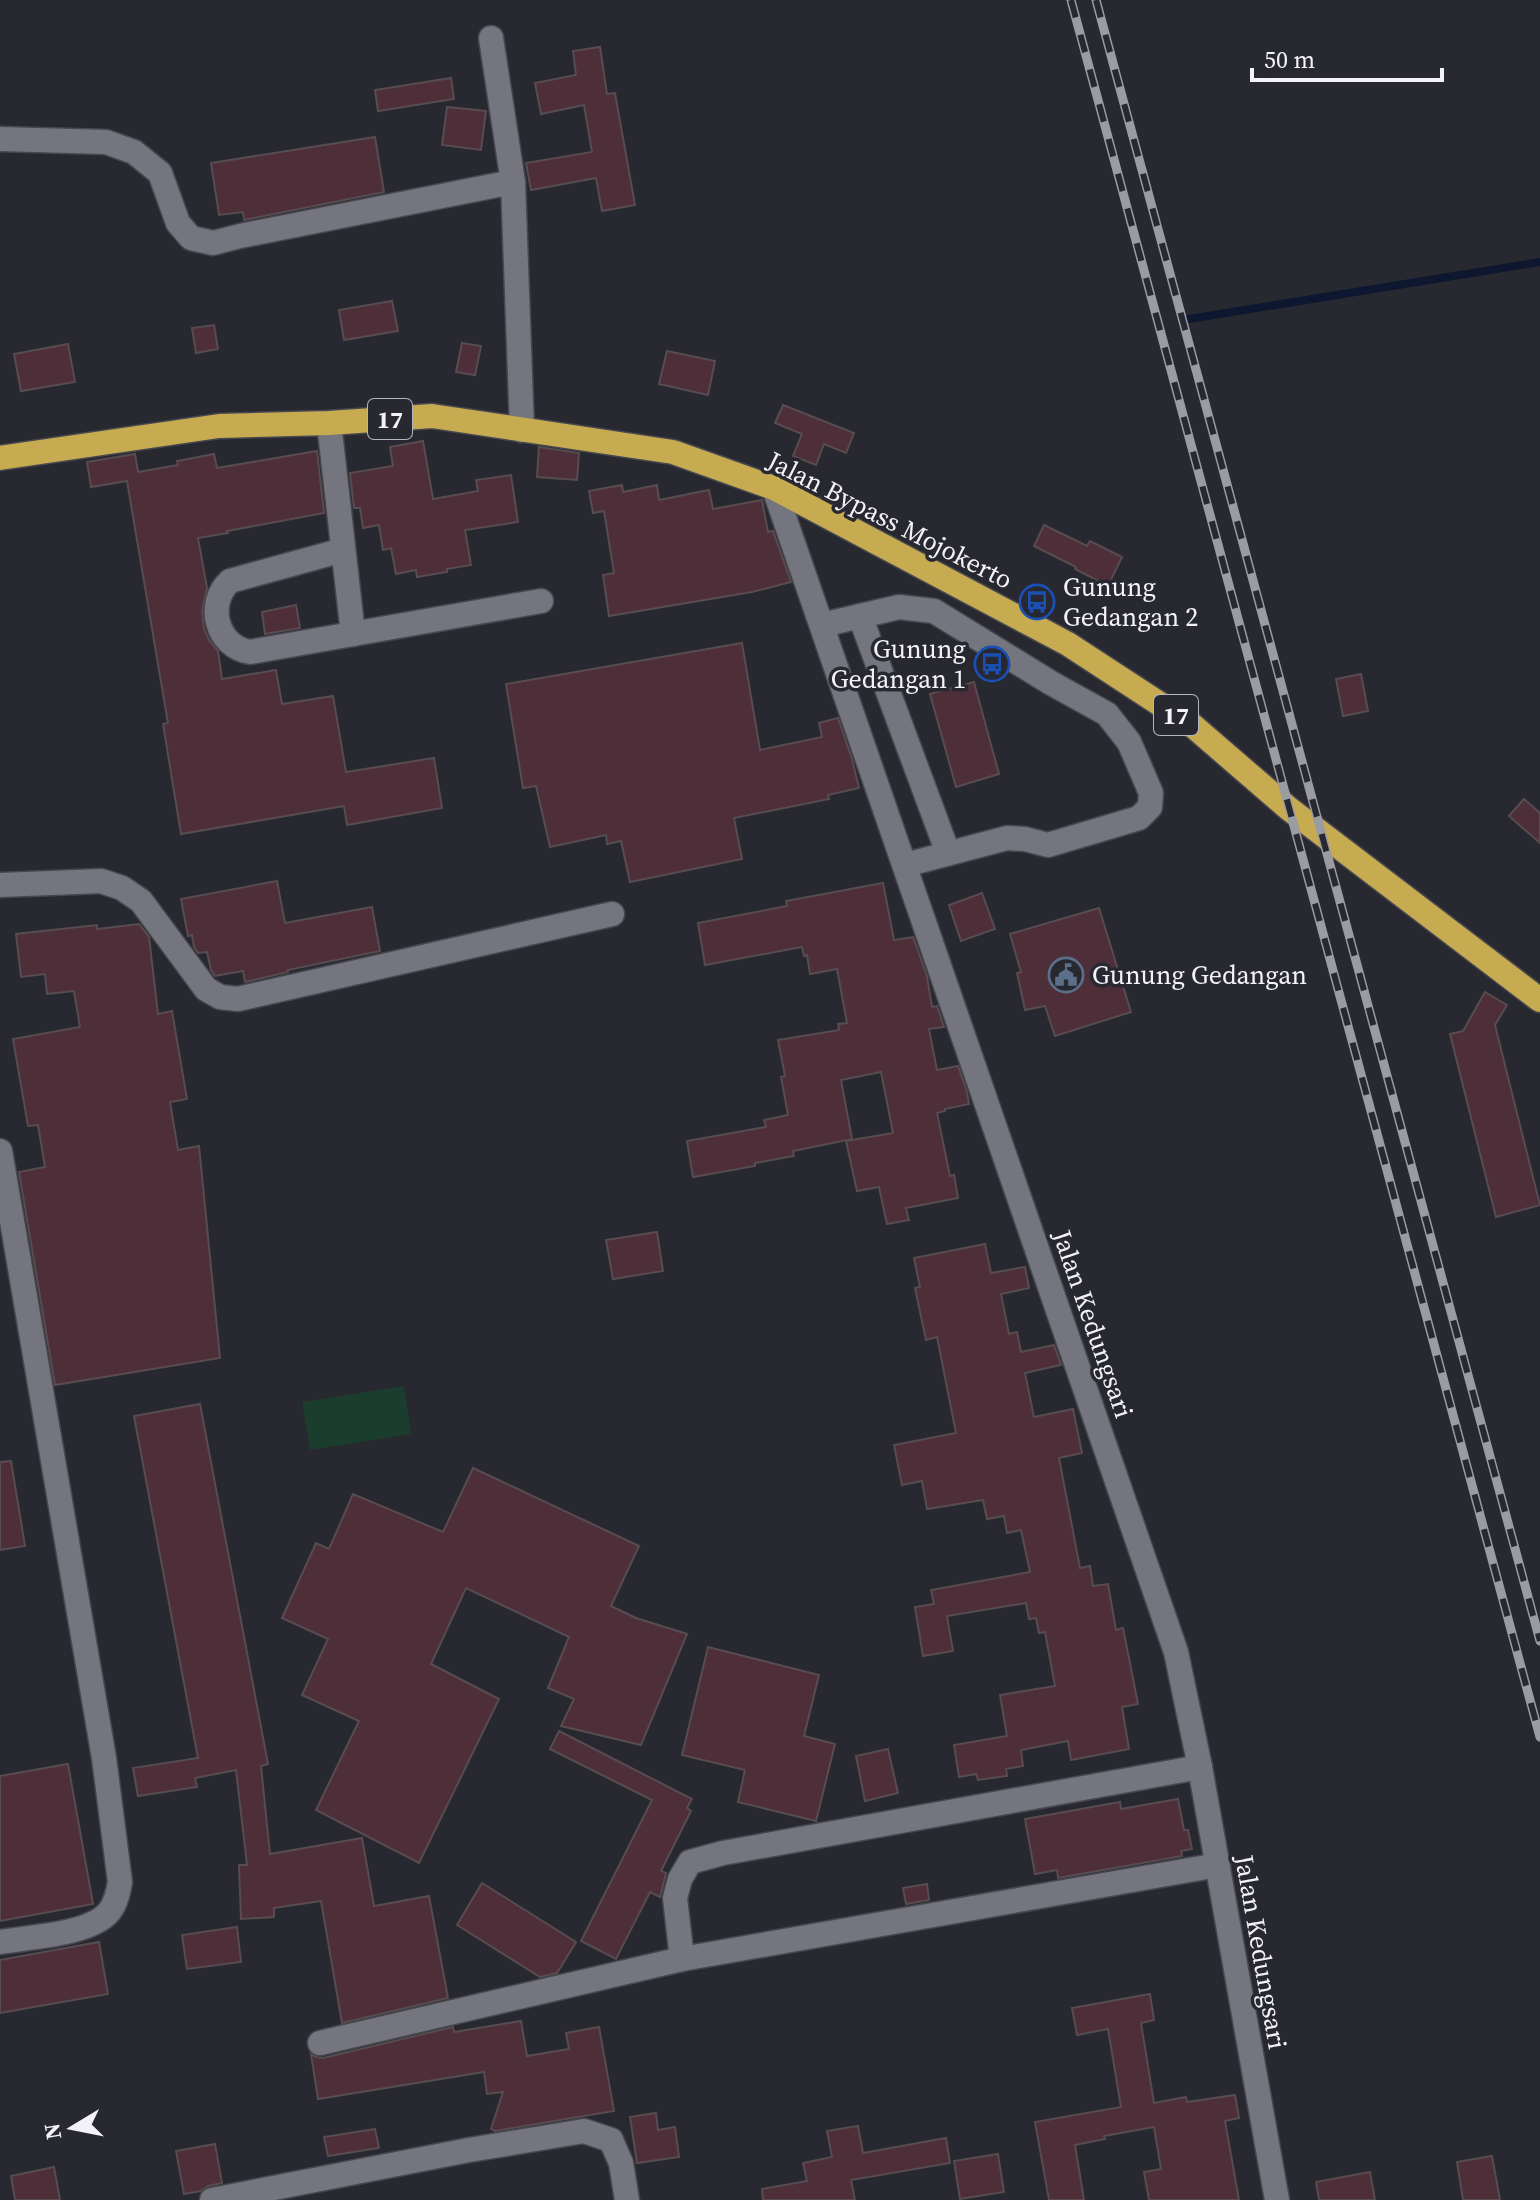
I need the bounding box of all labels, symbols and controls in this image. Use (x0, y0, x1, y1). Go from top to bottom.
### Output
scale bar (1252, 32, 1442, 82)
text: 50 m (1264, 43, 1315, 76)
road number: 17 (368, 399, 412, 439)
street label: Jalan Bypass Mojokerto (760, 442, 1019, 597)
place label: Gunung Gedangan 2 (1063, 569, 1198, 635)
bus stop icon: Gunung Gedangan 2 (1018, 583, 1056, 621)
place label: Gunung Gedangan 1 (831, 631, 966, 697)
bus stop icon: Gunung Gedangan 1 (973, 645, 1011, 683)
road number: 17 (1154, 695, 1198, 735)
public building icon: Gunung Gedangan (1047, 956, 1085, 994)
place label: Gunung Gedangan (1092, 957, 1307, 993)
street label: Jalan Kedungsari (1044, 1224, 1142, 1423)
street label: Jalan Kedungsari (1226, 1851, 1296, 2052)
north arrow (32, 2088, 112, 2168)
text: N (36, 2121, 68, 2142)

